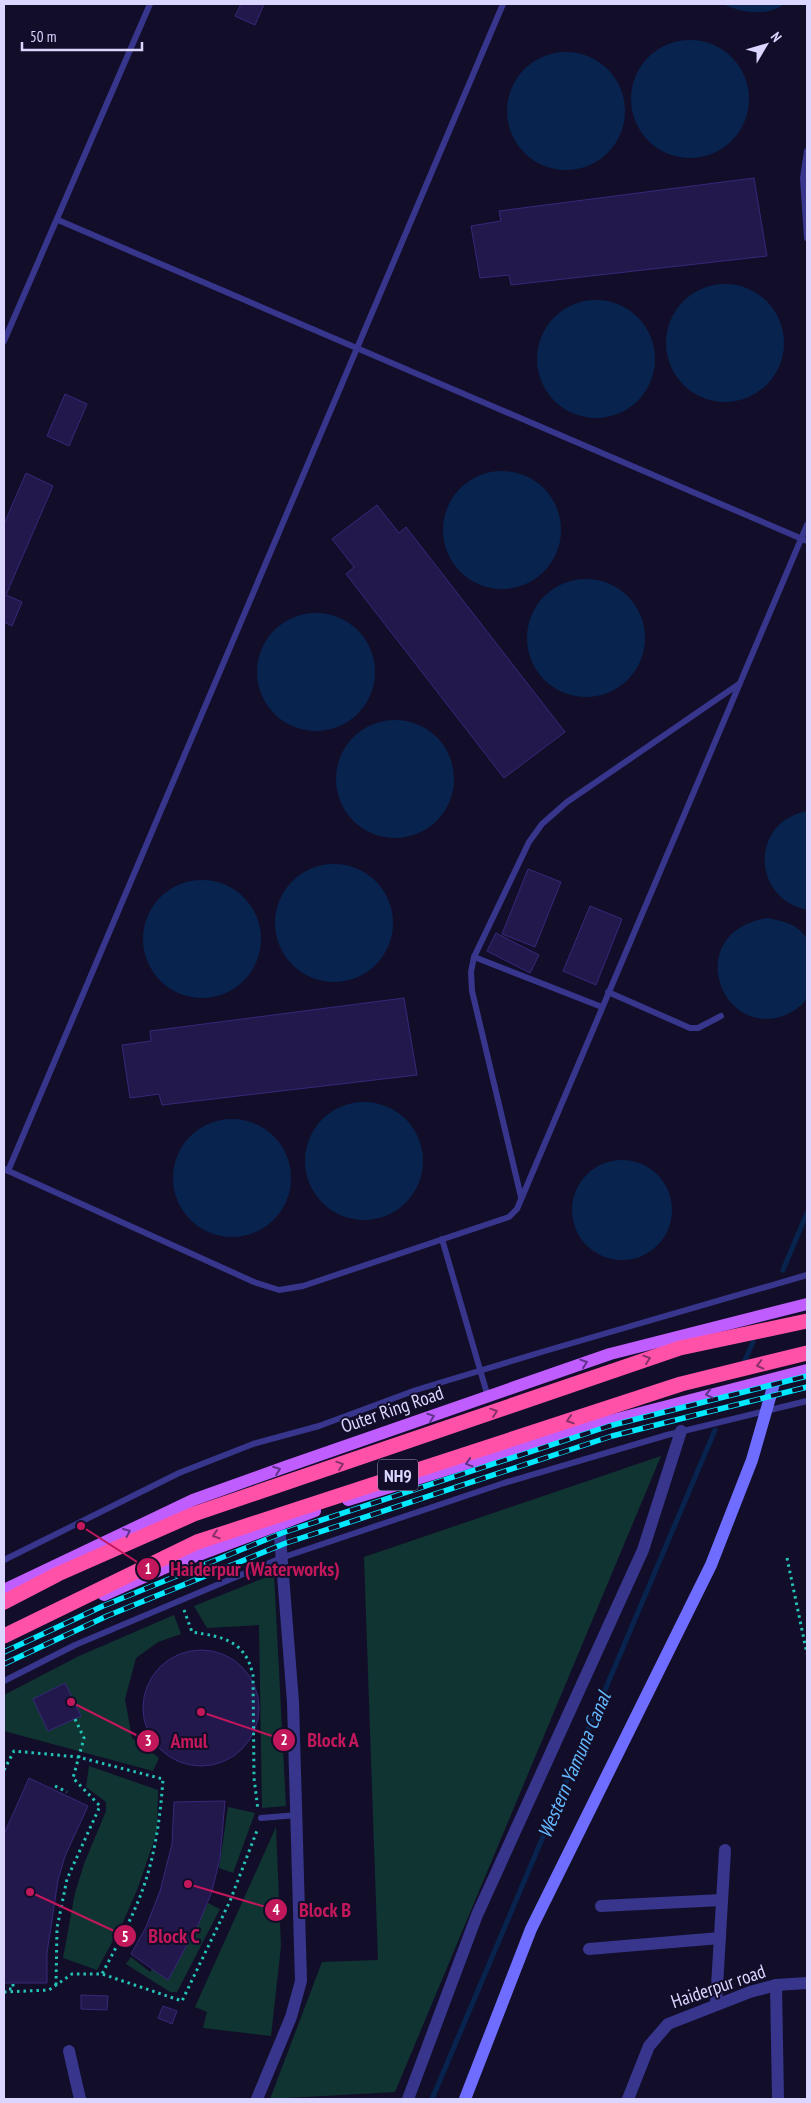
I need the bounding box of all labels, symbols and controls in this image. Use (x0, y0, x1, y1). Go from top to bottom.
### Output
scale bar (22, 20, 142, 52)
north arrow (741, 20, 791, 70)
text: 50 m (30, 27, 56, 46)
text: N (767, 28, 786, 46)
one-way arrow (643, 1355, 651, 1365)
one-way arrow (579, 1359, 588, 1369)
one-way arrow (755, 1359, 764, 1370)
street label: Outer Ring Road (337, 1380, 447, 1438)
one-way arrow (704, 1388, 713, 1399)
one-way arrow (489, 1408, 497, 1418)
one-way arrow (426, 1412, 434, 1422)
one-way arrow (567, 1414, 575, 1424)
one-way arrow (465, 1458, 473, 1468)
road number: NH9 (378, 1460, 418, 1490)
one-way arrow (335, 1461, 344, 1471)
one-way arrow (272, 1466, 281, 1476)
one-way arrow (122, 1528, 131, 1538)
one-way arrow (213, 1530, 221, 1540)
callout: Haiderpur (Waterworks) (135, 1551, 350, 1586)
text: Haiderpur (Waterworks) (170, 1556, 340, 1582)
text: 1 (144, 1559, 152, 1578)
water label: Western Yamuna Canal (531, 1686, 617, 1842)
callout: Block A (272, 1722, 370, 1757)
callout: Amul (135, 1724, 218, 1759)
text: Block A (307, 1727, 360, 1753)
text: Amul (169, 1728, 208, 1754)
text: 2 (280, 1730, 288, 1749)
text: 3 (144, 1731, 152, 1750)
callout: Block B (264, 1892, 361, 1927)
text: Block B (299, 1897, 351, 1923)
text: 4 (272, 1900, 280, 1919)
callout: Block C (113, 1919, 210, 1954)
text: Block C (148, 1923, 200, 1949)
text: 5 (121, 1927, 129, 1946)
street label: Haiderpur road (668, 1959, 768, 2013)

